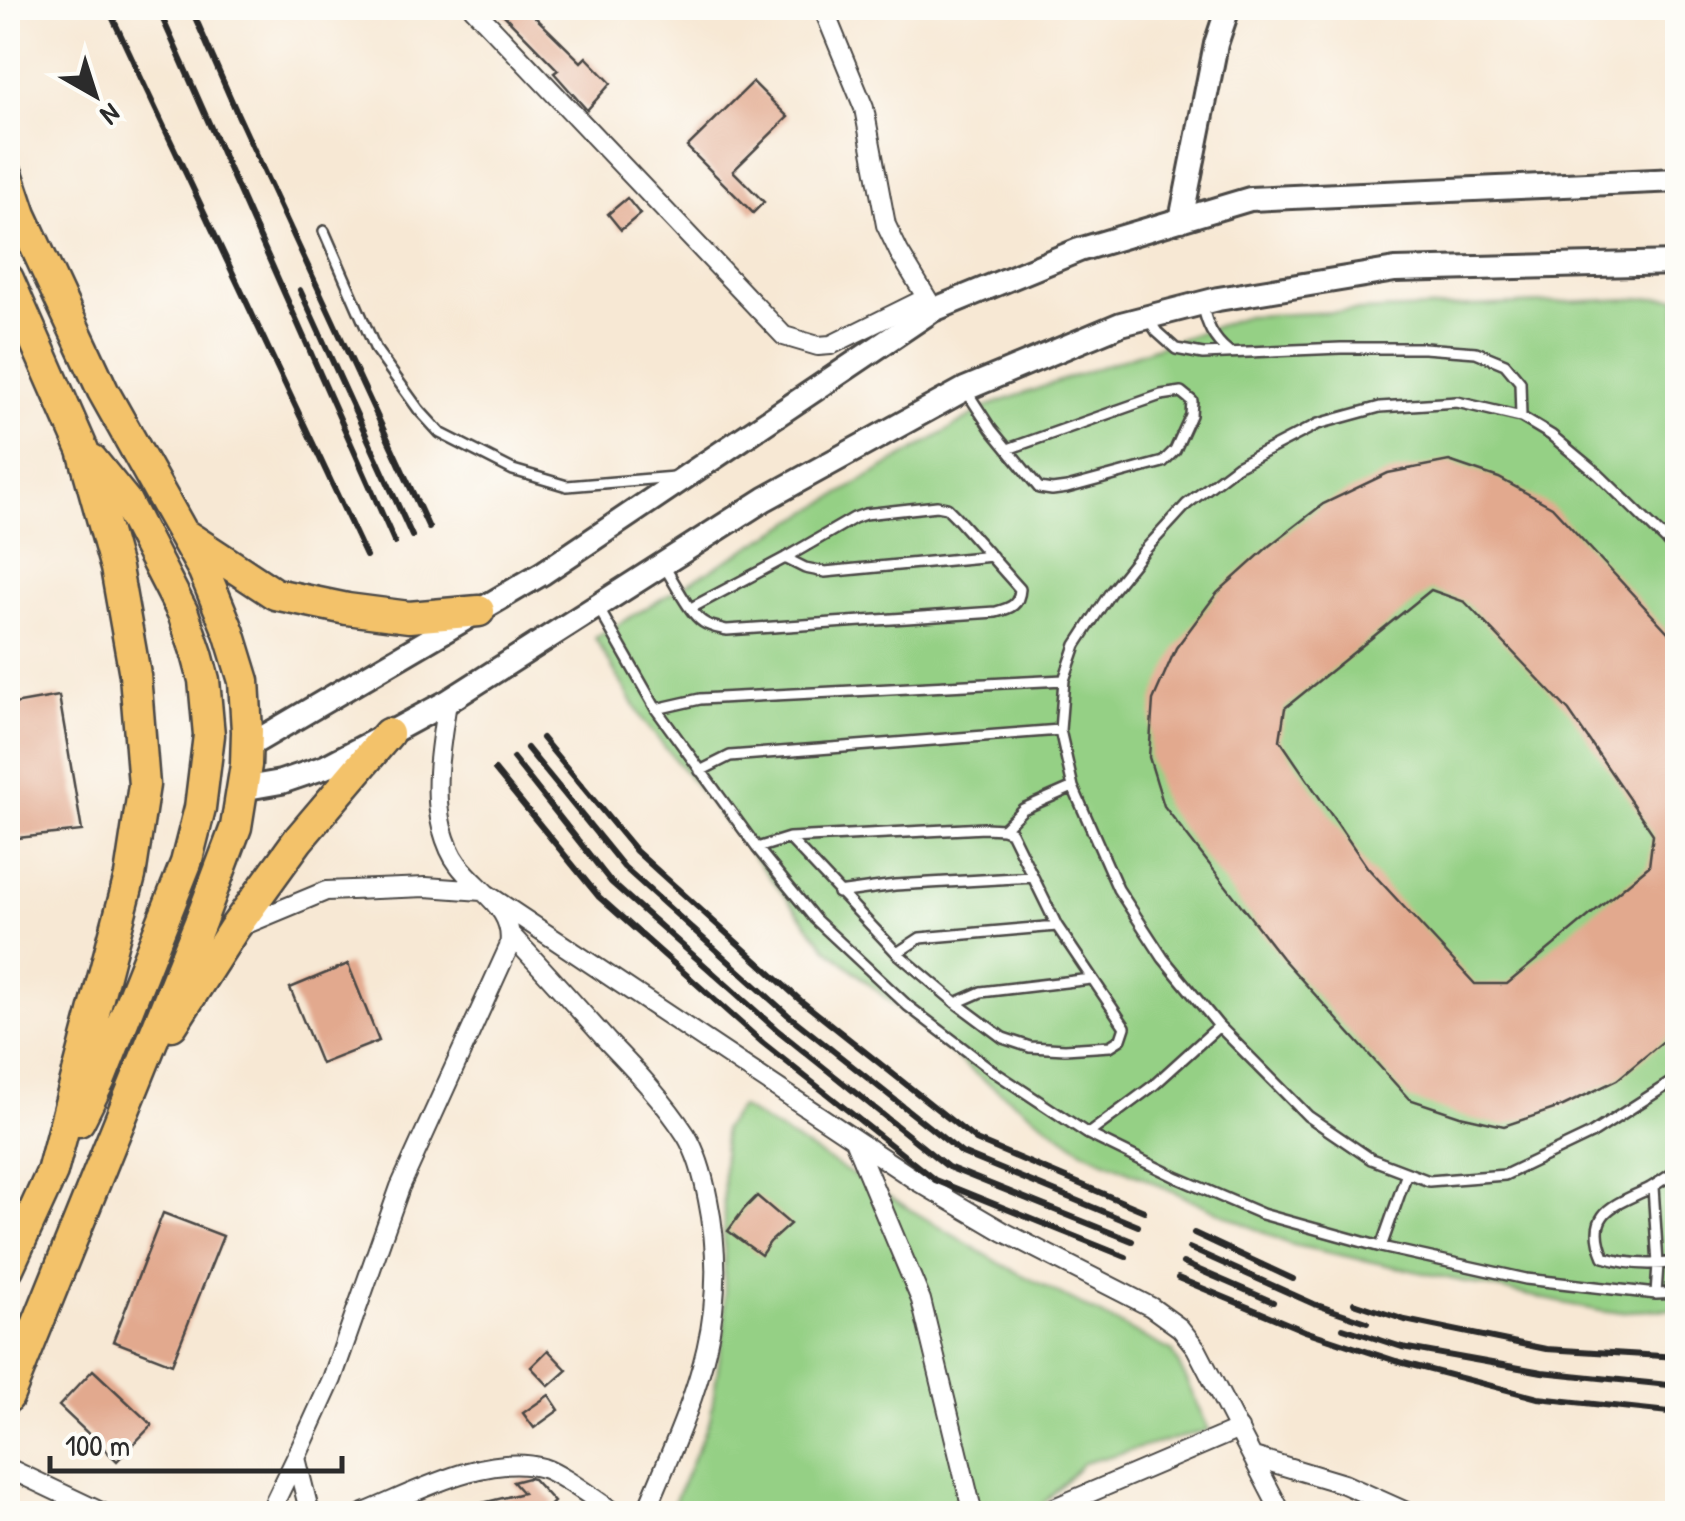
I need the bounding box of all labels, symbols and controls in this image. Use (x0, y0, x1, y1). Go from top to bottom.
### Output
north arrow (45, 45, 145, 145)
text: N (93, 95, 128, 134)
scale bar (50, 1411, 342, 1473)
text: 100 m (65, 1425, 130, 1465)

